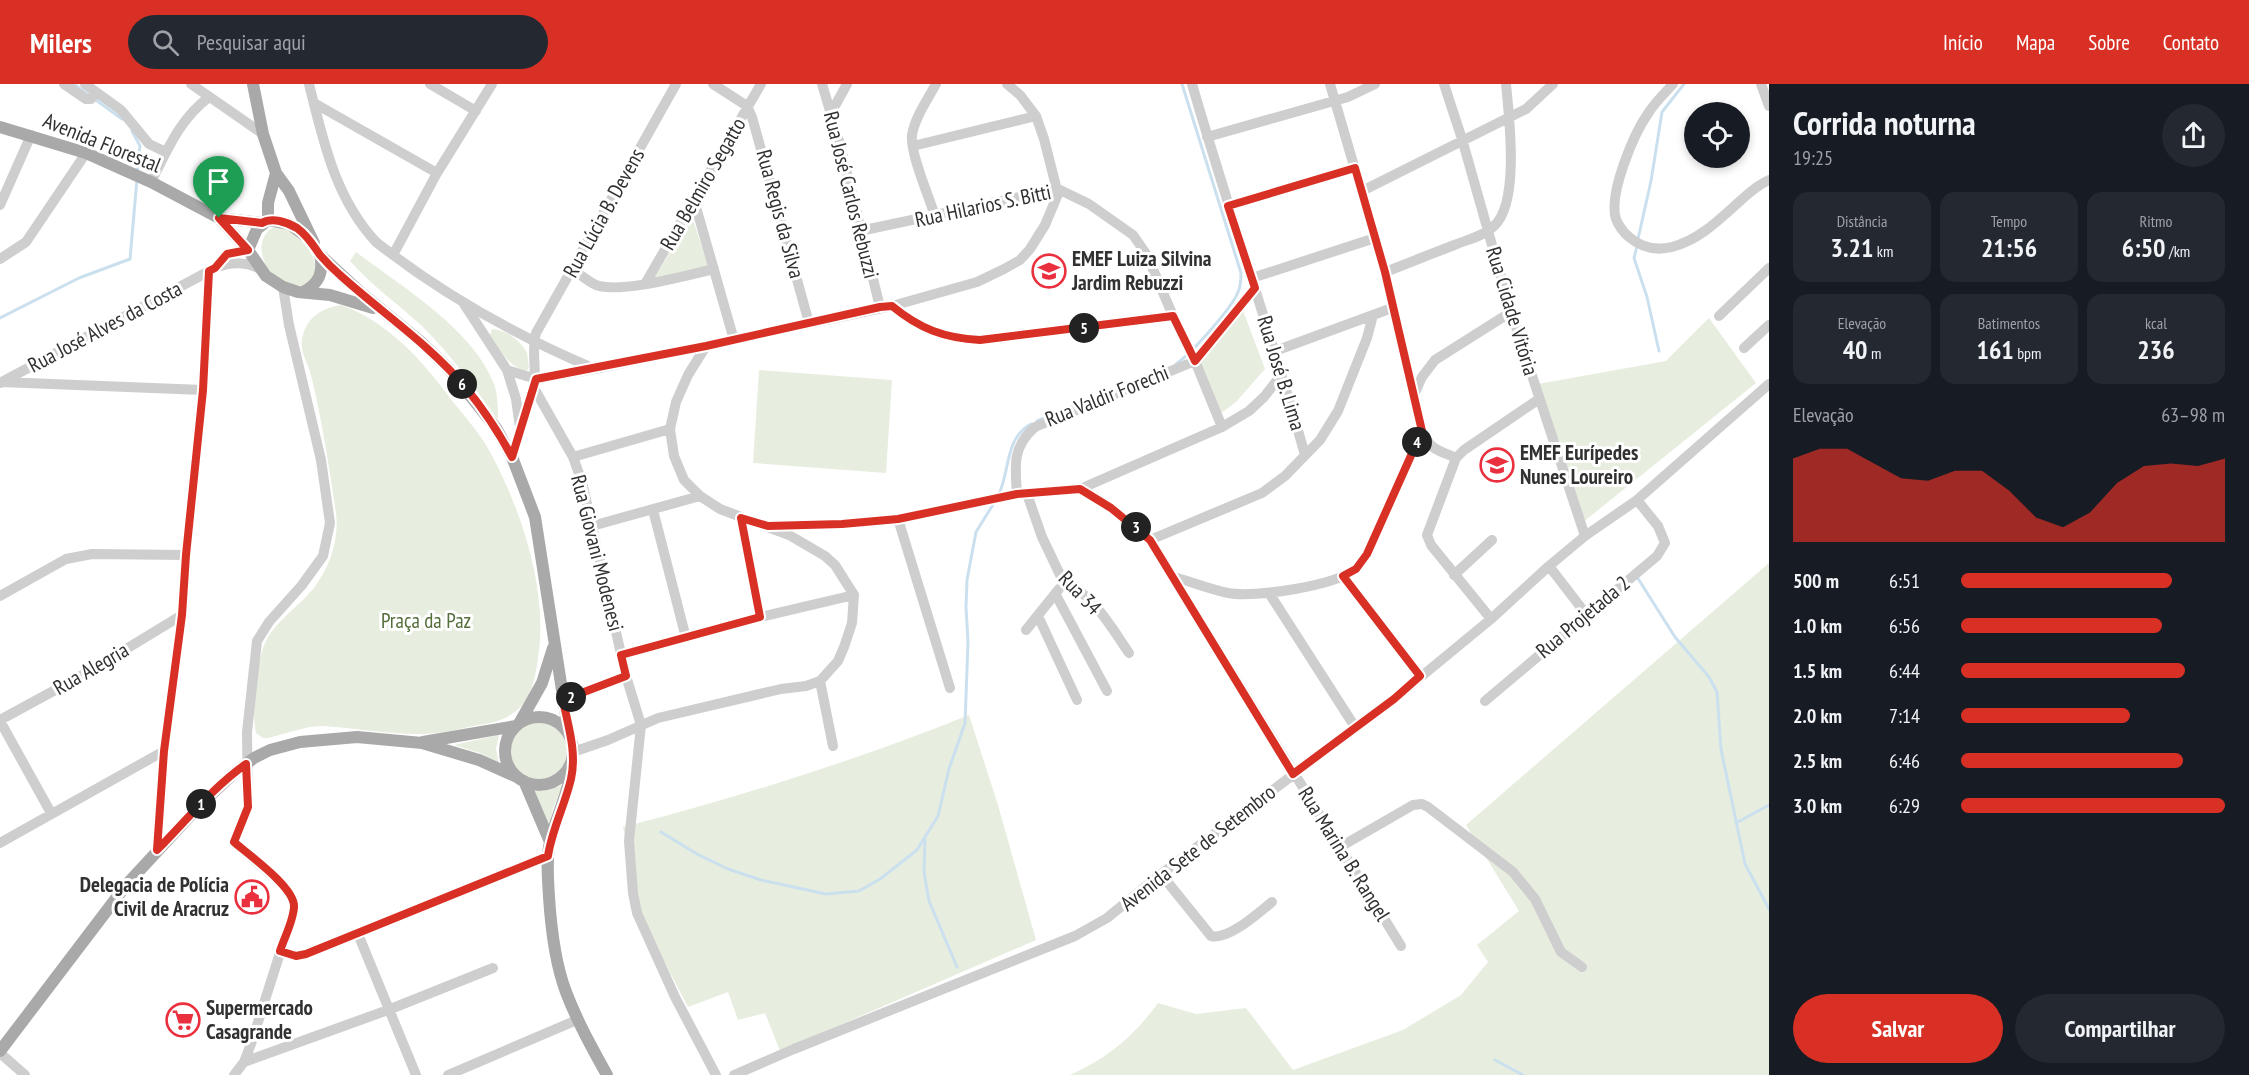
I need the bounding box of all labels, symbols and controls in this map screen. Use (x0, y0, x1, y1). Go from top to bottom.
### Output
search box (128, 15, 548, 69)
text: Milers (30, 24, 92, 61)
icon: search (149, 26, 182, 59)
text: Pesquisar aqui (197, 28, 306, 56)
text: Início (1943, 29, 1983, 56)
text: Mapa (2016, 29, 2055, 56)
text: Sobre (2088, 29, 2130, 56)
text: Contato (2163, 29, 2219, 56)
text: Corrida noturna (1793, 101, 1976, 144)
map controls (1684, 102, 1750, 168)
button: locate (1684, 102, 1750, 168)
button: share (2162, 104, 2225, 167)
street label: Avenida Florestal (39, 107, 165, 179)
street label: Rua José Carlos Rebuzzi (818, 109, 885, 281)
street label: Rua Belmiro Segatto (654, 113, 751, 255)
street label: Rua Lúcia B. Devens (557, 143, 650, 282)
text: 19:25 (1793, 145, 1833, 171)
street label: Rua Regis da Silva (750, 147, 811, 281)
pin (193, 156, 244, 218)
icon: arrive (202, 165, 235, 198)
street label: Rua Hilarios S. Bitti (912, 178, 1053, 233)
text: Distância (1837, 211, 1887, 231)
text: Tempo (1991, 211, 2027, 231)
text: Ritmo (2140, 211, 2172, 231)
text: 3.21 (1831, 231, 1873, 264)
text: 21:56 (1981, 231, 2037, 264)
text: 6:50 (2122, 231, 2166, 264)
text: km (1873, 241, 1893, 261)
text: /km (2166, 241, 2190, 261)
street label: Rua Cidade Vitória (1480, 243, 1545, 378)
place label: EMEF Luiza Silvina Jardim Rebuzzi (1071, 245, 1212, 296)
school or university icon: EMEF Luiza Silvina Jardim Rebuzzi (1031, 253, 1067, 289)
street label: Rua José Alves da Costa (23, 275, 186, 378)
street label: Rua José B. Lima (1251, 312, 1312, 433)
pin: 5 (1069, 313, 1099, 343)
text: Elevação (1838, 313, 1886, 333)
text: Batimentos (1978, 313, 2040, 333)
text: kcal (2145, 313, 2167, 333)
text: 5 (1080, 318, 1088, 338)
text: 40 (1843, 333, 1868, 366)
text: 161 (1976, 333, 2014, 366)
text: 236 (2137, 333, 2175, 366)
text: m (1868, 343, 1881, 363)
text: bpm (2014, 343, 2042, 363)
street label: Rua Valdir Forechi (1041, 359, 1173, 433)
pin: 6 (447, 369, 477, 399)
text: 6 (458, 374, 466, 394)
text: Elevação (1793, 402, 1854, 428)
text: 63–98 m (2161, 402, 2225, 428)
pin: 4 (1402, 427, 1432, 457)
text: 4 (1413, 432, 1421, 452)
place label: EMEF Eurípedes Nunes Loureiro (1520, 439, 1638, 490)
school or university icon: EMEF Eurípedes Nunes Loureiro (1479, 447, 1515, 483)
street label: Rua Giovani Modenesi (565, 472, 630, 634)
pin: 3 (1121, 512, 1151, 542)
text: 3 (1132, 517, 1140, 537)
street label: Rua 34 (1053, 565, 1108, 621)
text: 500 m (1793, 568, 1839, 594)
text: 6:51 (1889, 568, 1920, 594)
street label: Rua Projetada 2 (1530, 569, 1635, 664)
park label: Praça da Paz (381, 607, 471, 634)
text: 1.0 km (1793, 613, 1842, 639)
text: 6:56 (1889, 613, 1920, 639)
street label: Rua Alegria (48, 636, 133, 701)
text: 1.5 km (1793, 658, 1842, 684)
text: 6:44 (1889, 658, 1920, 684)
pin: 2 (556, 682, 586, 712)
text: 2 (567, 687, 575, 707)
text: 2.0 km (1793, 703, 1842, 729)
text: 7:14 (1889, 703, 1920, 729)
text: 2.5 km (1793, 748, 1842, 774)
text: 6:46 (1889, 748, 1920, 774)
street label: Avenida Sete de Setembro (1115, 778, 1281, 917)
street label: Rua Marina B. Rangel (1292, 782, 1397, 926)
pin: 1 (186, 789, 216, 819)
text: 3.0 km (1793, 793, 1842, 819)
text: 6:29 (1889, 793, 1920, 819)
text: 1 (197, 794, 205, 814)
place label: Delegacia de Polícia Civil de Aracruz (80, 871, 229, 922)
public building icon: Delegacia de Polícia Civil de Aracruz (234, 879, 270, 915)
place label: Supermercado Casagrande (206, 994, 313, 1045)
button: Salvar (1793, 994, 2003, 1063)
button: Compartilhar (2015, 994, 2225, 1063)
supermarket icon: Supermercado Casagrande (165, 1002, 201, 1038)

